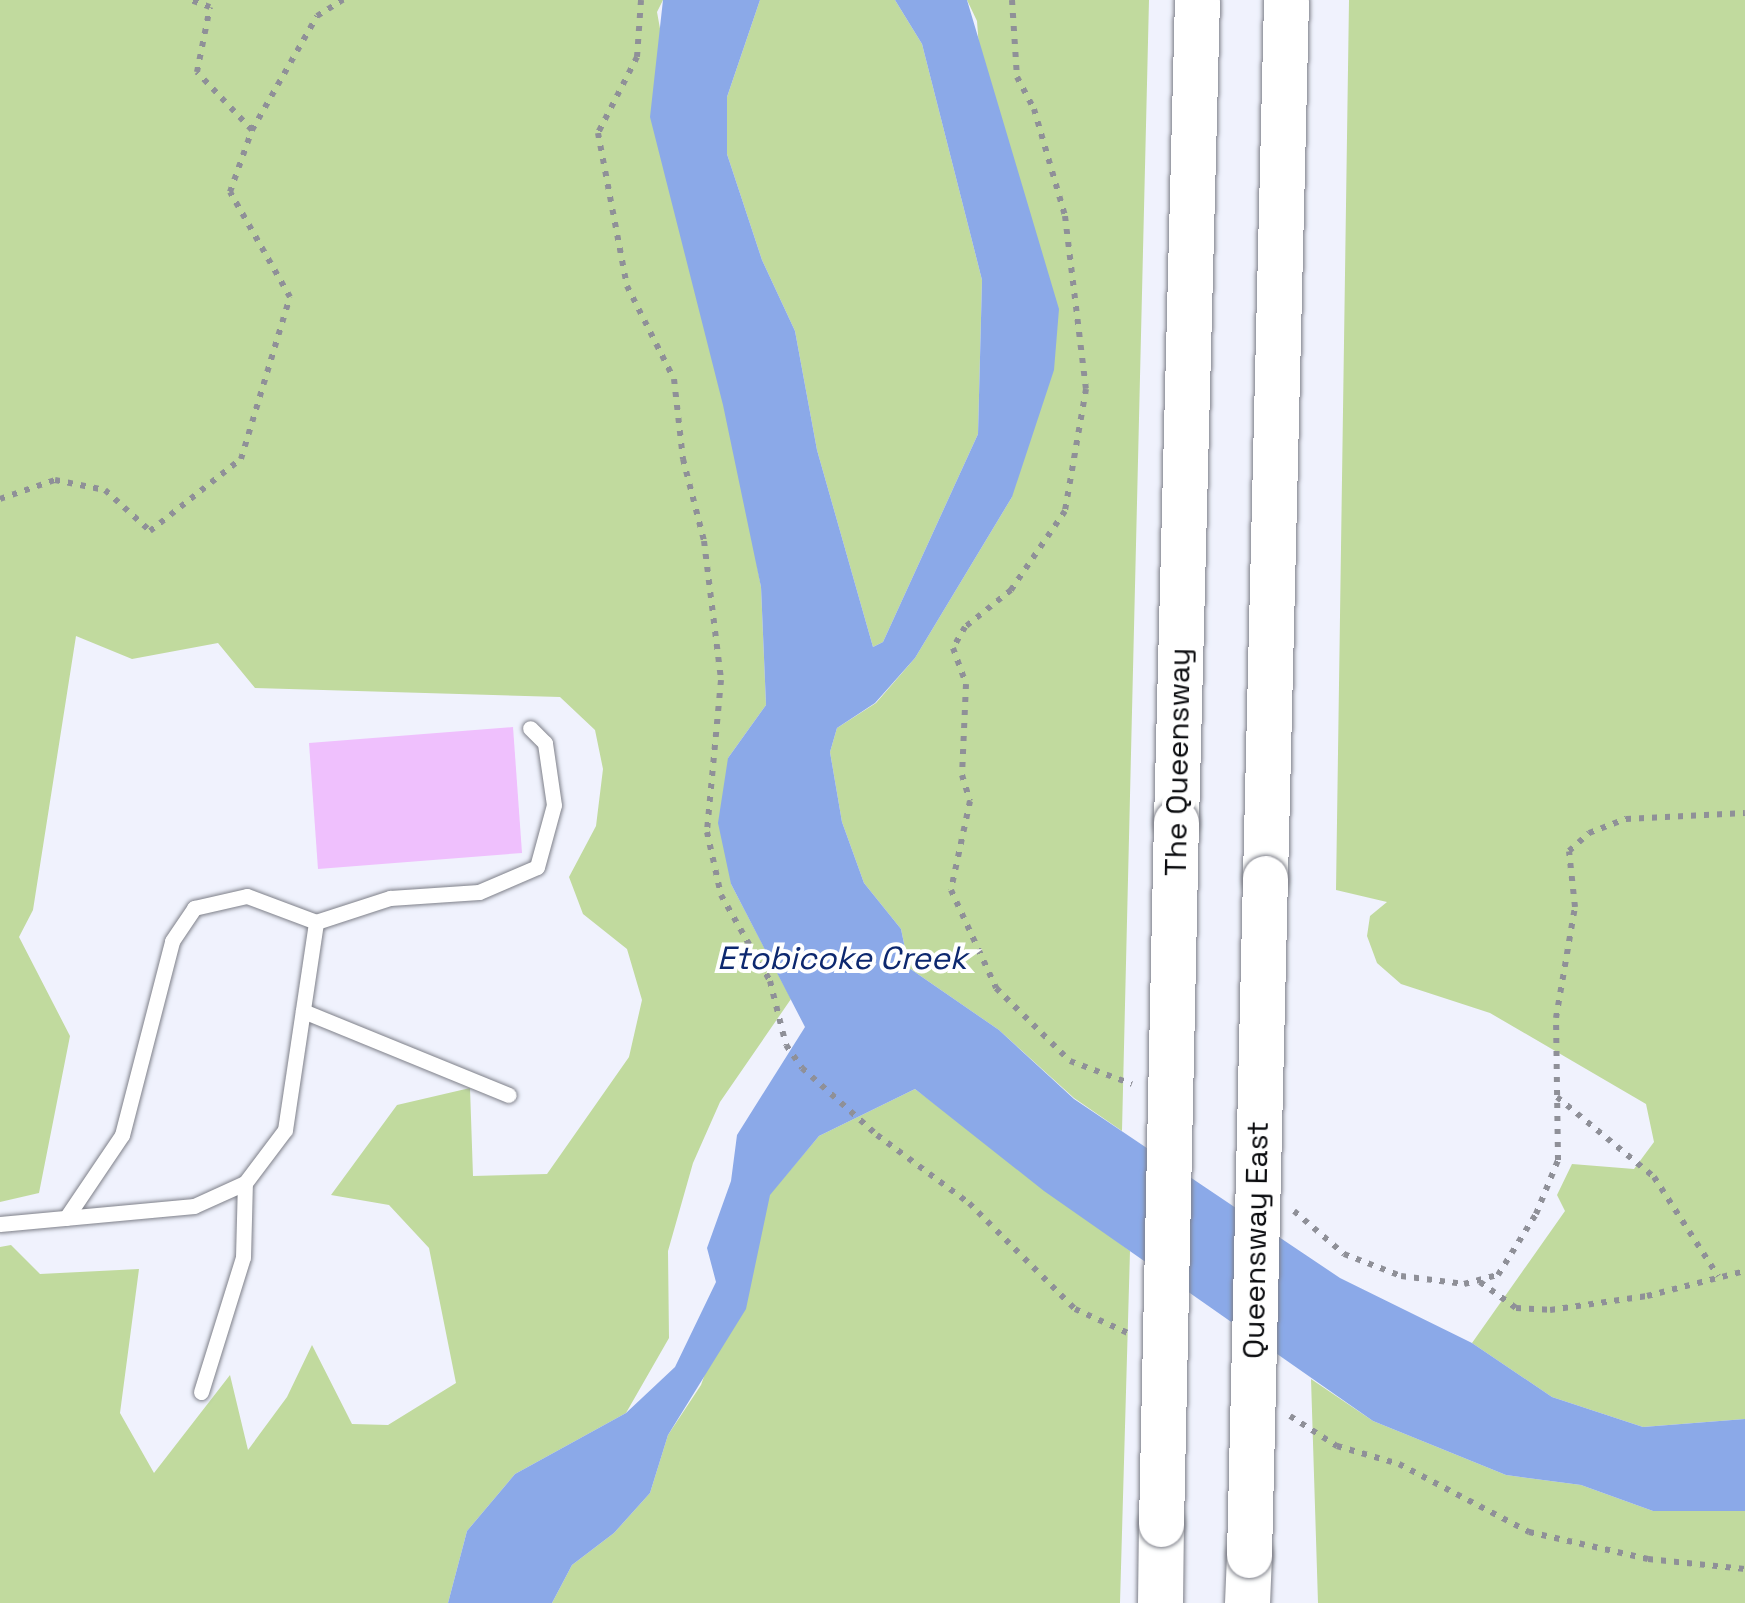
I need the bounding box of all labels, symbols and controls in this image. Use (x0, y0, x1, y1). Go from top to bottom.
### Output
street label: The Queensway (1158, 648, 1198, 876)
water label: Etobicoke Creek (717, 939, 967, 977)
street label: Queensway East (1236, 1121, 1276, 1359)

